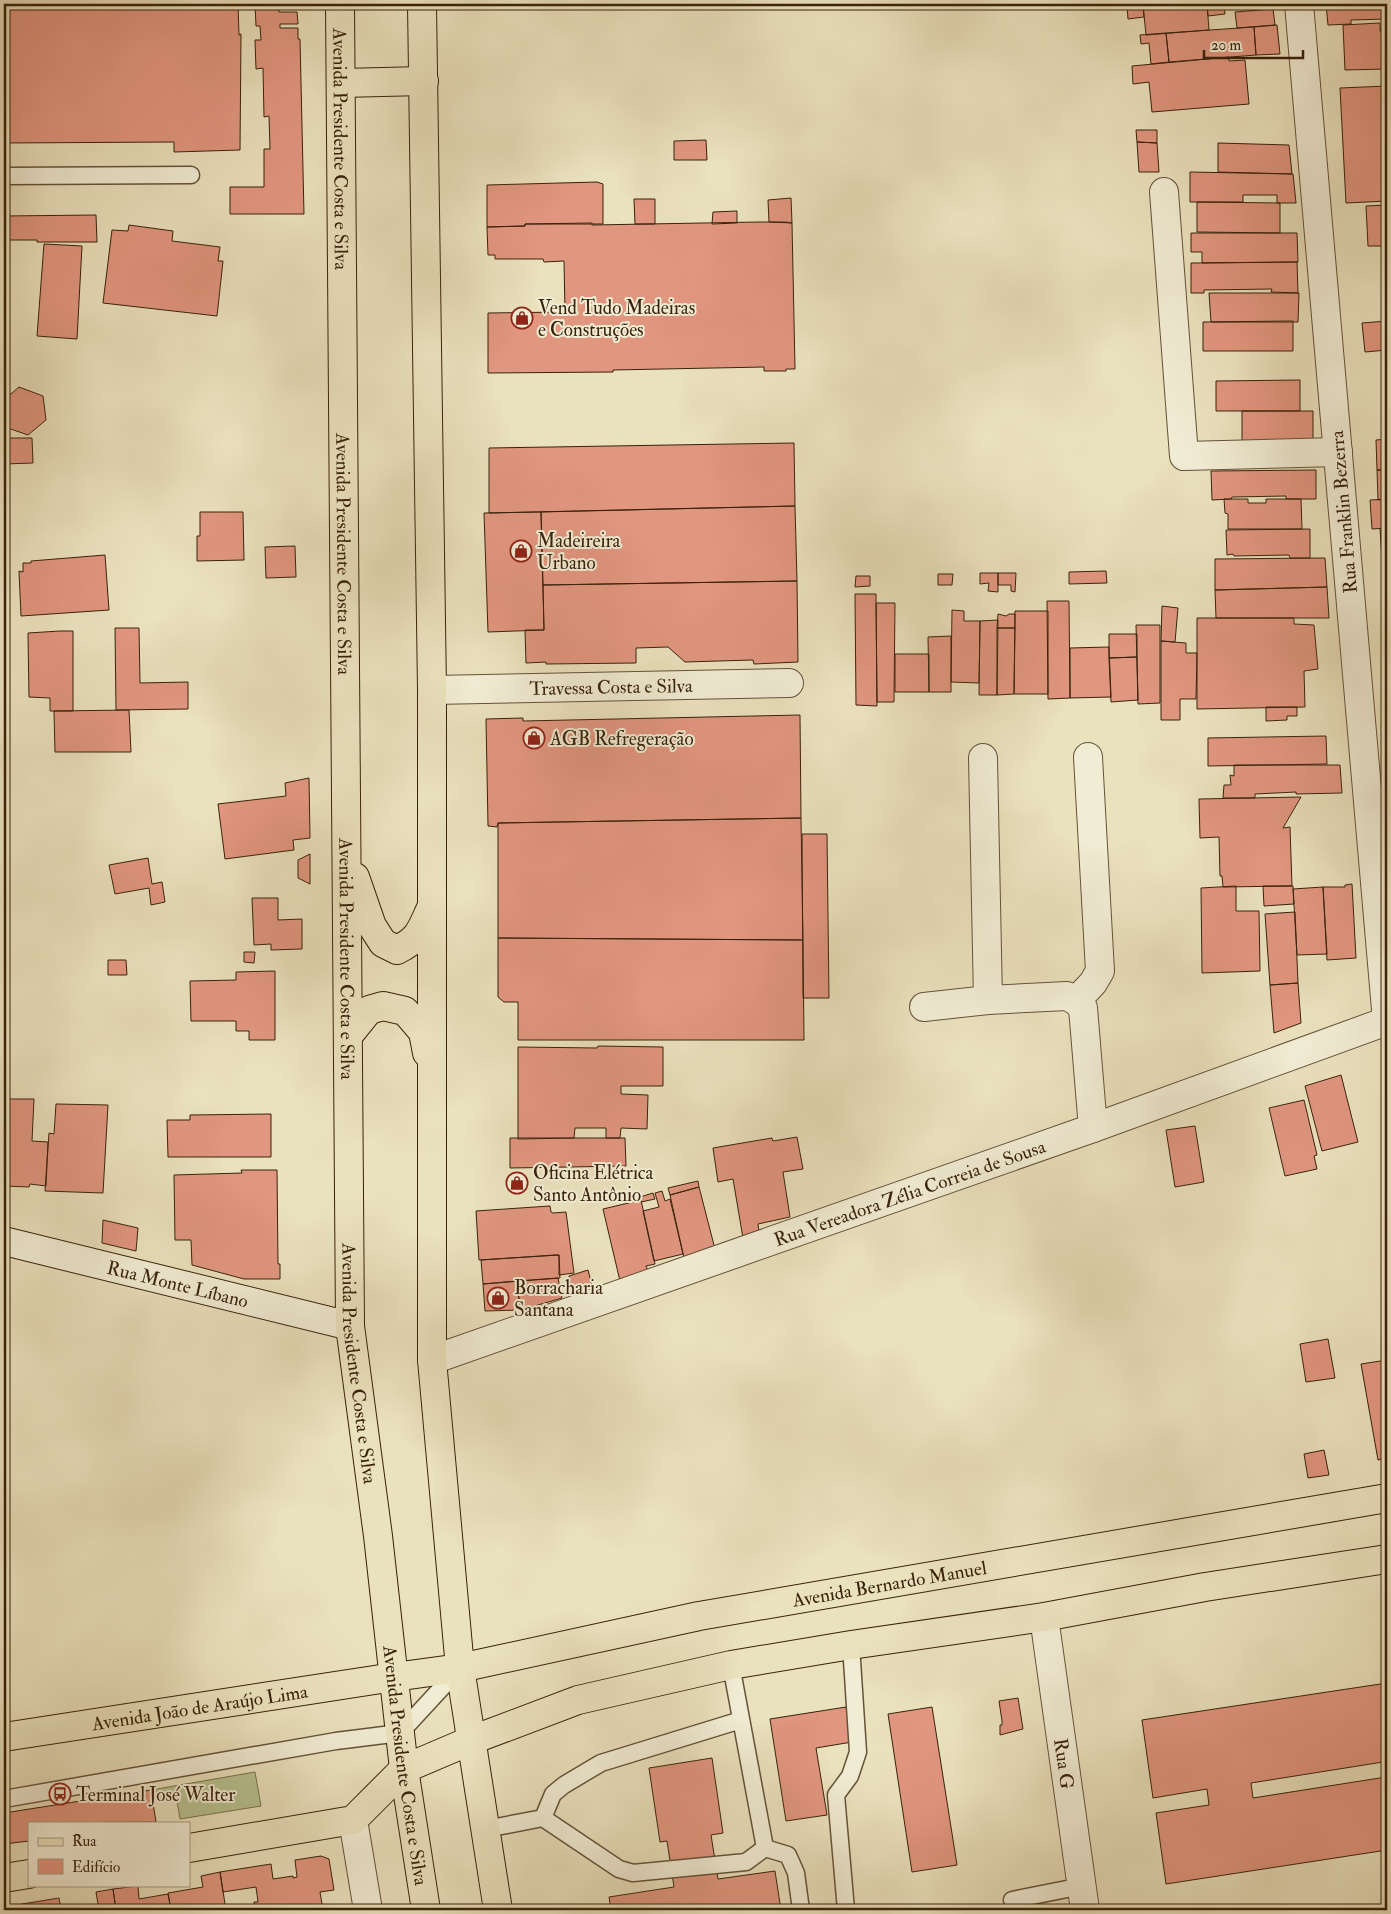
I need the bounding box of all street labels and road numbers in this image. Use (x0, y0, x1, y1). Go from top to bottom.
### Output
street label: Avenida Presidente Costa e Silva (327, 27, 353, 270)
street label: Rua Franklin Bezerra (1325, 429, 1363, 594)
street label: Avenida Presidente Costa e Silva (330, 432, 356, 675)
street label: Travessa Costa e Silva (529, 674, 693, 701)
street label: Avenida Presidente Costa e Silva (333, 837, 359, 1080)
street label: Rua Vereadora Zélia Correia de Sousa (771, 1135, 1049, 1252)
street label: Avenida Presidente Costa e Silva (336, 1242, 382, 1485)
street label: Rua Monte Líbano (104, 1256, 251, 1314)
street label: Avenida Bernardo Manuel (790, 1556, 989, 1613)
street label: Avenida Presidente Costa e Silva (377, 1643, 433, 1887)
street label: Avenida João de Araújo Lima (89, 1679, 310, 1736)
street label: Rua G (1048, 1737, 1079, 1791)

